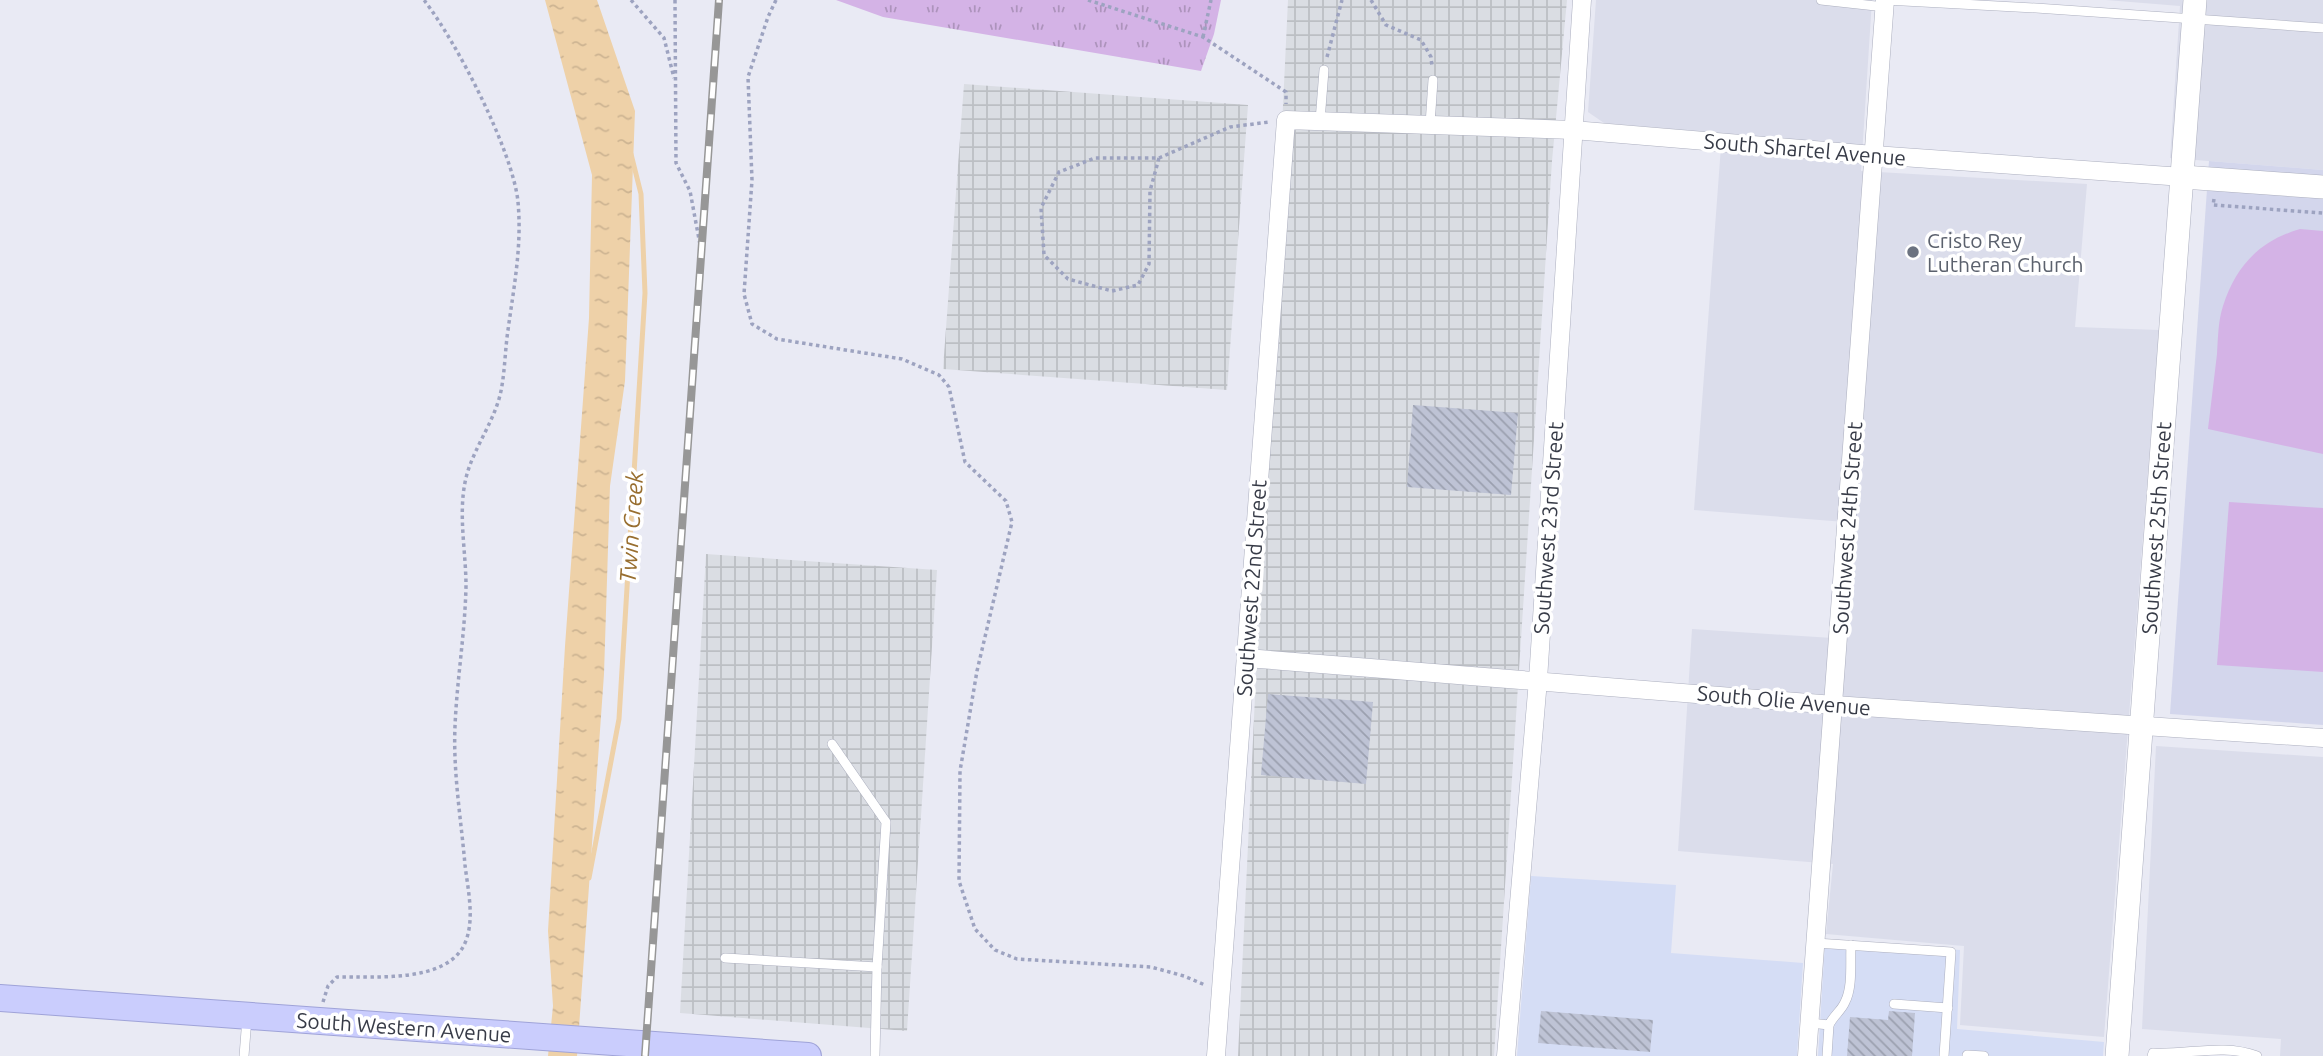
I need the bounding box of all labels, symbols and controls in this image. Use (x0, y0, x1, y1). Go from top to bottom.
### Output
street label: South Shartel Avenue (1703, 128, 1907, 170)
place label: Cristo Rey Lutheran Church (1927, 228, 2084, 276)
marker: Cristo Rey Lutheran Church (1905, 244, 1921, 260)
street label: Southwest 23rd Street (1529, 421, 1567, 635)
street label: Southwest 24th Street (1828, 421, 1866, 635)
street label: Southwest 25th Street (2137, 421, 2175, 635)
water label: Twin Creek (615, 470, 647, 584)
street label: Southwest 22nd Street (1231, 479, 1271, 697)
street label: South Olie Avenue (1696, 680, 1872, 720)
street label: South Western Avenue (296, 1008, 512, 1046)

